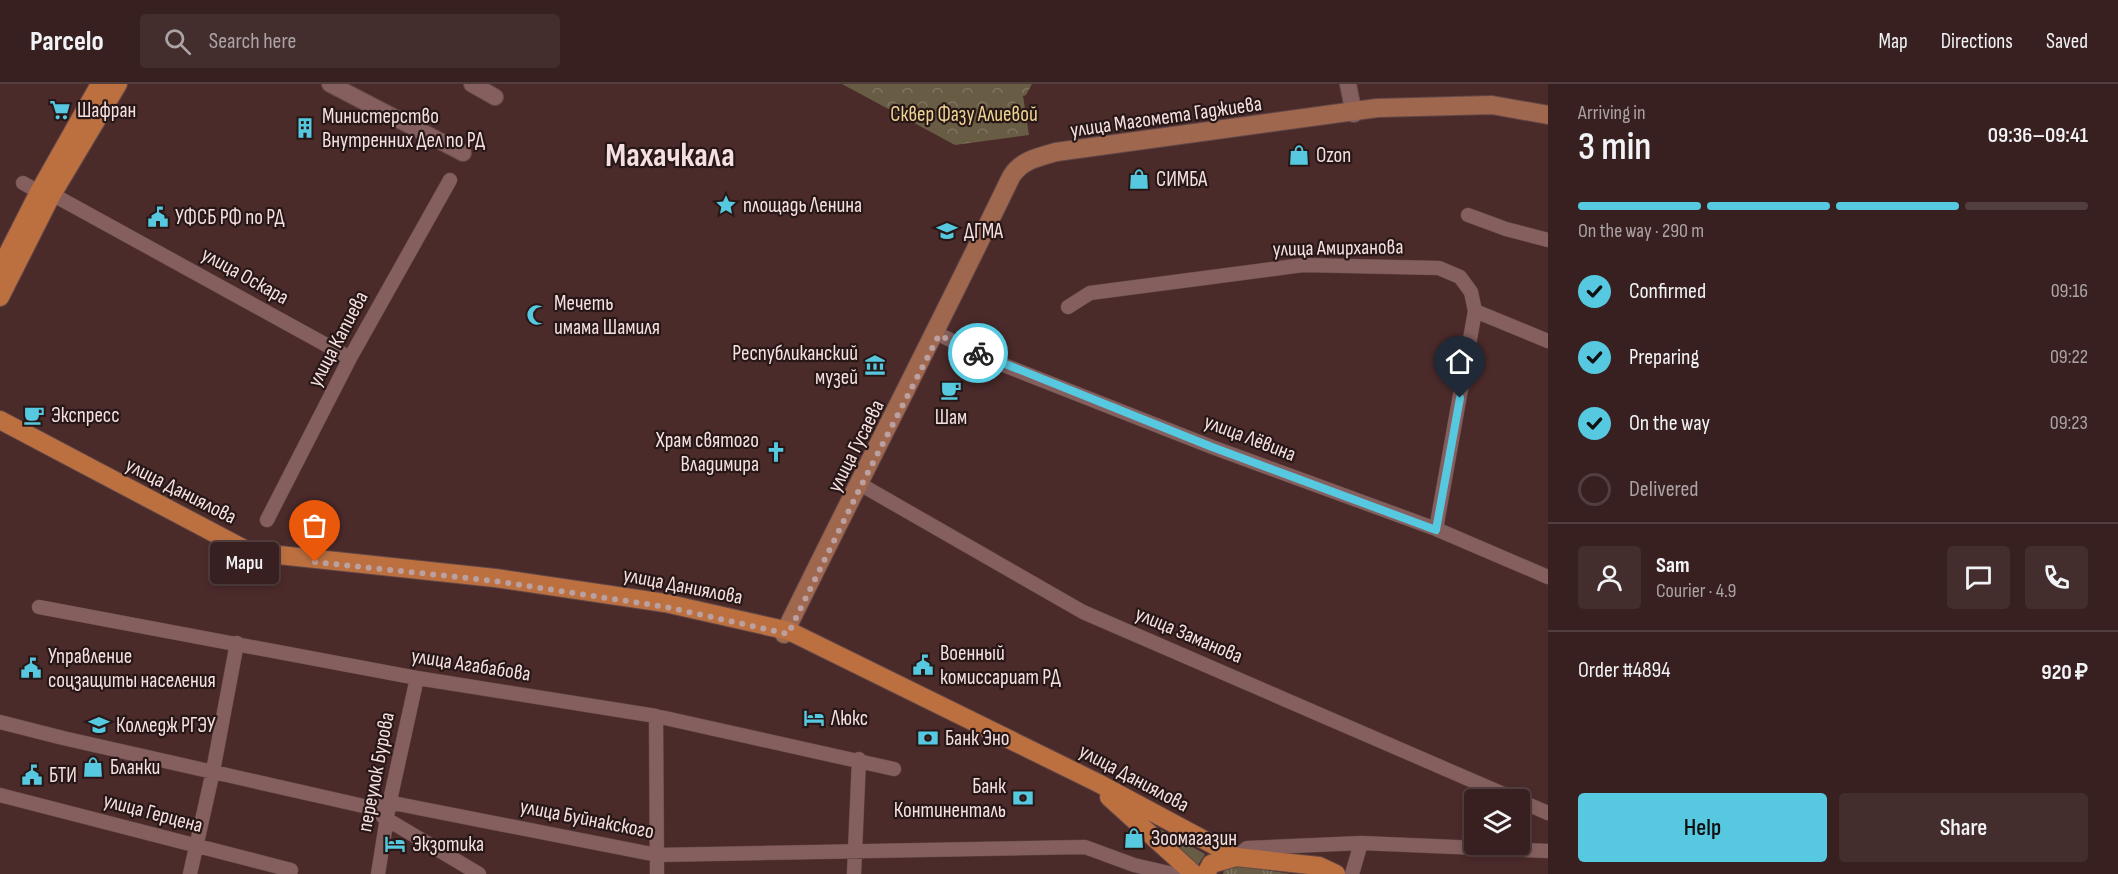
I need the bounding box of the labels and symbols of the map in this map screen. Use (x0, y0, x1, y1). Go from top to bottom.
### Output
street label: улица Магомета Гаджиева (1069, 91, 1263, 143)
supermarket icon: Шафран (48, 98, 72, 122)
place label: Шафран (77, 98, 136, 123)
park label: Сквер Фазу Алиевой (890, 102, 1038, 127)
place label: Министерство Внутренних Дел по РД (322, 104, 485, 153)
building icon: Министерство Внутренних Дел по РД (293, 116, 317, 140)
district label: Махачкала (605, 136, 735, 176)
shop icon: Ozon (1287, 143, 1311, 167)
place label: Ozon (1316, 143, 1351, 168)
shop icon: СИМБА (1127, 167, 1151, 191)
place label: СИМБА (1156, 167, 1208, 192)
place icon: площадь Ленина (714, 193, 738, 217)
place label: площадь Ленина (743, 193, 862, 218)
public building icon: УФСБ РФ по РД (146, 205, 170, 229)
place label: УФСБ РФ по РД (175, 205, 285, 230)
school or university icon: ДГМА (935, 219, 959, 243)
place label: ДГМА (964, 219, 1004, 244)
street label: улица Амирханова (1272, 234, 1404, 262)
street label: улица Оскара (197, 242, 293, 310)
street label: улица Капиева (302, 287, 374, 391)
place label: Мечеть имама Шамиля (554, 291, 660, 340)
mosque icon: Мечеть имама Шамиля (525, 303, 549, 327)
courier (948, 323, 1008, 383)
pin (1434, 336, 1485, 398)
place label: Республиканский музей (732, 341, 858, 390)
museum icon: Республиканский музей (863, 353, 887, 377)
cafe icon: Шам (939, 378, 963, 402)
street label: улица Гусаева (822, 396, 890, 496)
cafe icon: Экспресс (22, 403, 46, 427)
place label: Экспресс (51, 403, 120, 428)
place label: Шам (935, 405, 967, 430)
street label: улица Лёвина (1201, 409, 1299, 467)
place label: Храм святого Владимира (655, 428, 759, 477)
church icon: Храм святого Владимира (764, 440, 788, 464)
street label: улица Даниялова (121, 452, 241, 530)
pin (289, 500, 340, 562)
callout: Мари (210, 541, 279, 583)
street label: улица Даниялова (621, 562, 745, 610)
street label: улица Заманова (1132, 601, 1246, 669)
place label: Военный комиссариат РД (940, 641, 1061, 690)
street label: улица Агабабова (410, 643, 532, 687)
place label: Управление соцзащиты населения (48, 644, 216, 693)
public building icon: Военный комиссариат РД (911, 653, 935, 677)
public building icon: Управление соцзащиты населения (19, 656, 43, 680)
hotel icon: Люкс (802, 706, 826, 730)
place label: Люкс (830, 706, 868, 731)
street label: переулок Бурова (352, 710, 400, 834)
school or university icon: Колледж РГЭУ (87, 713, 111, 737)
place label: Колледж РГЭУ (116, 713, 216, 738)
bank icon: Банк Эно (916, 726, 940, 750)
place label: Банк Эно (945, 726, 1009, 751)
street label: улица Даниялова (1075, 739, 1193, 817)
shop icon: Бланки (81, 755, 105, 779)
place label: Бланки (110, 755, 160, 780)
public building icon: БТИ (20, 763, 44, 787)
place label: БТИ (49, 763, 77, 788)
place label: Банк Континенталь (894, 774, 1006, 823)
bank icon: Банк Континенталь (1011, 786, 1035, 810)
street label: улица Герцена (101, 788, 205, 838)
street label: улица Буйнакского (518, 794, 656, 844)
shop icon: Зоомагазин (1122, 826, 1146, 850)
place label: Зоомагазин (1151, 826, 1237, 851)
hotel icon: Экзотика (383, 832, 407, 856)
place label: Экзотика (412, 832, 484, 857)

